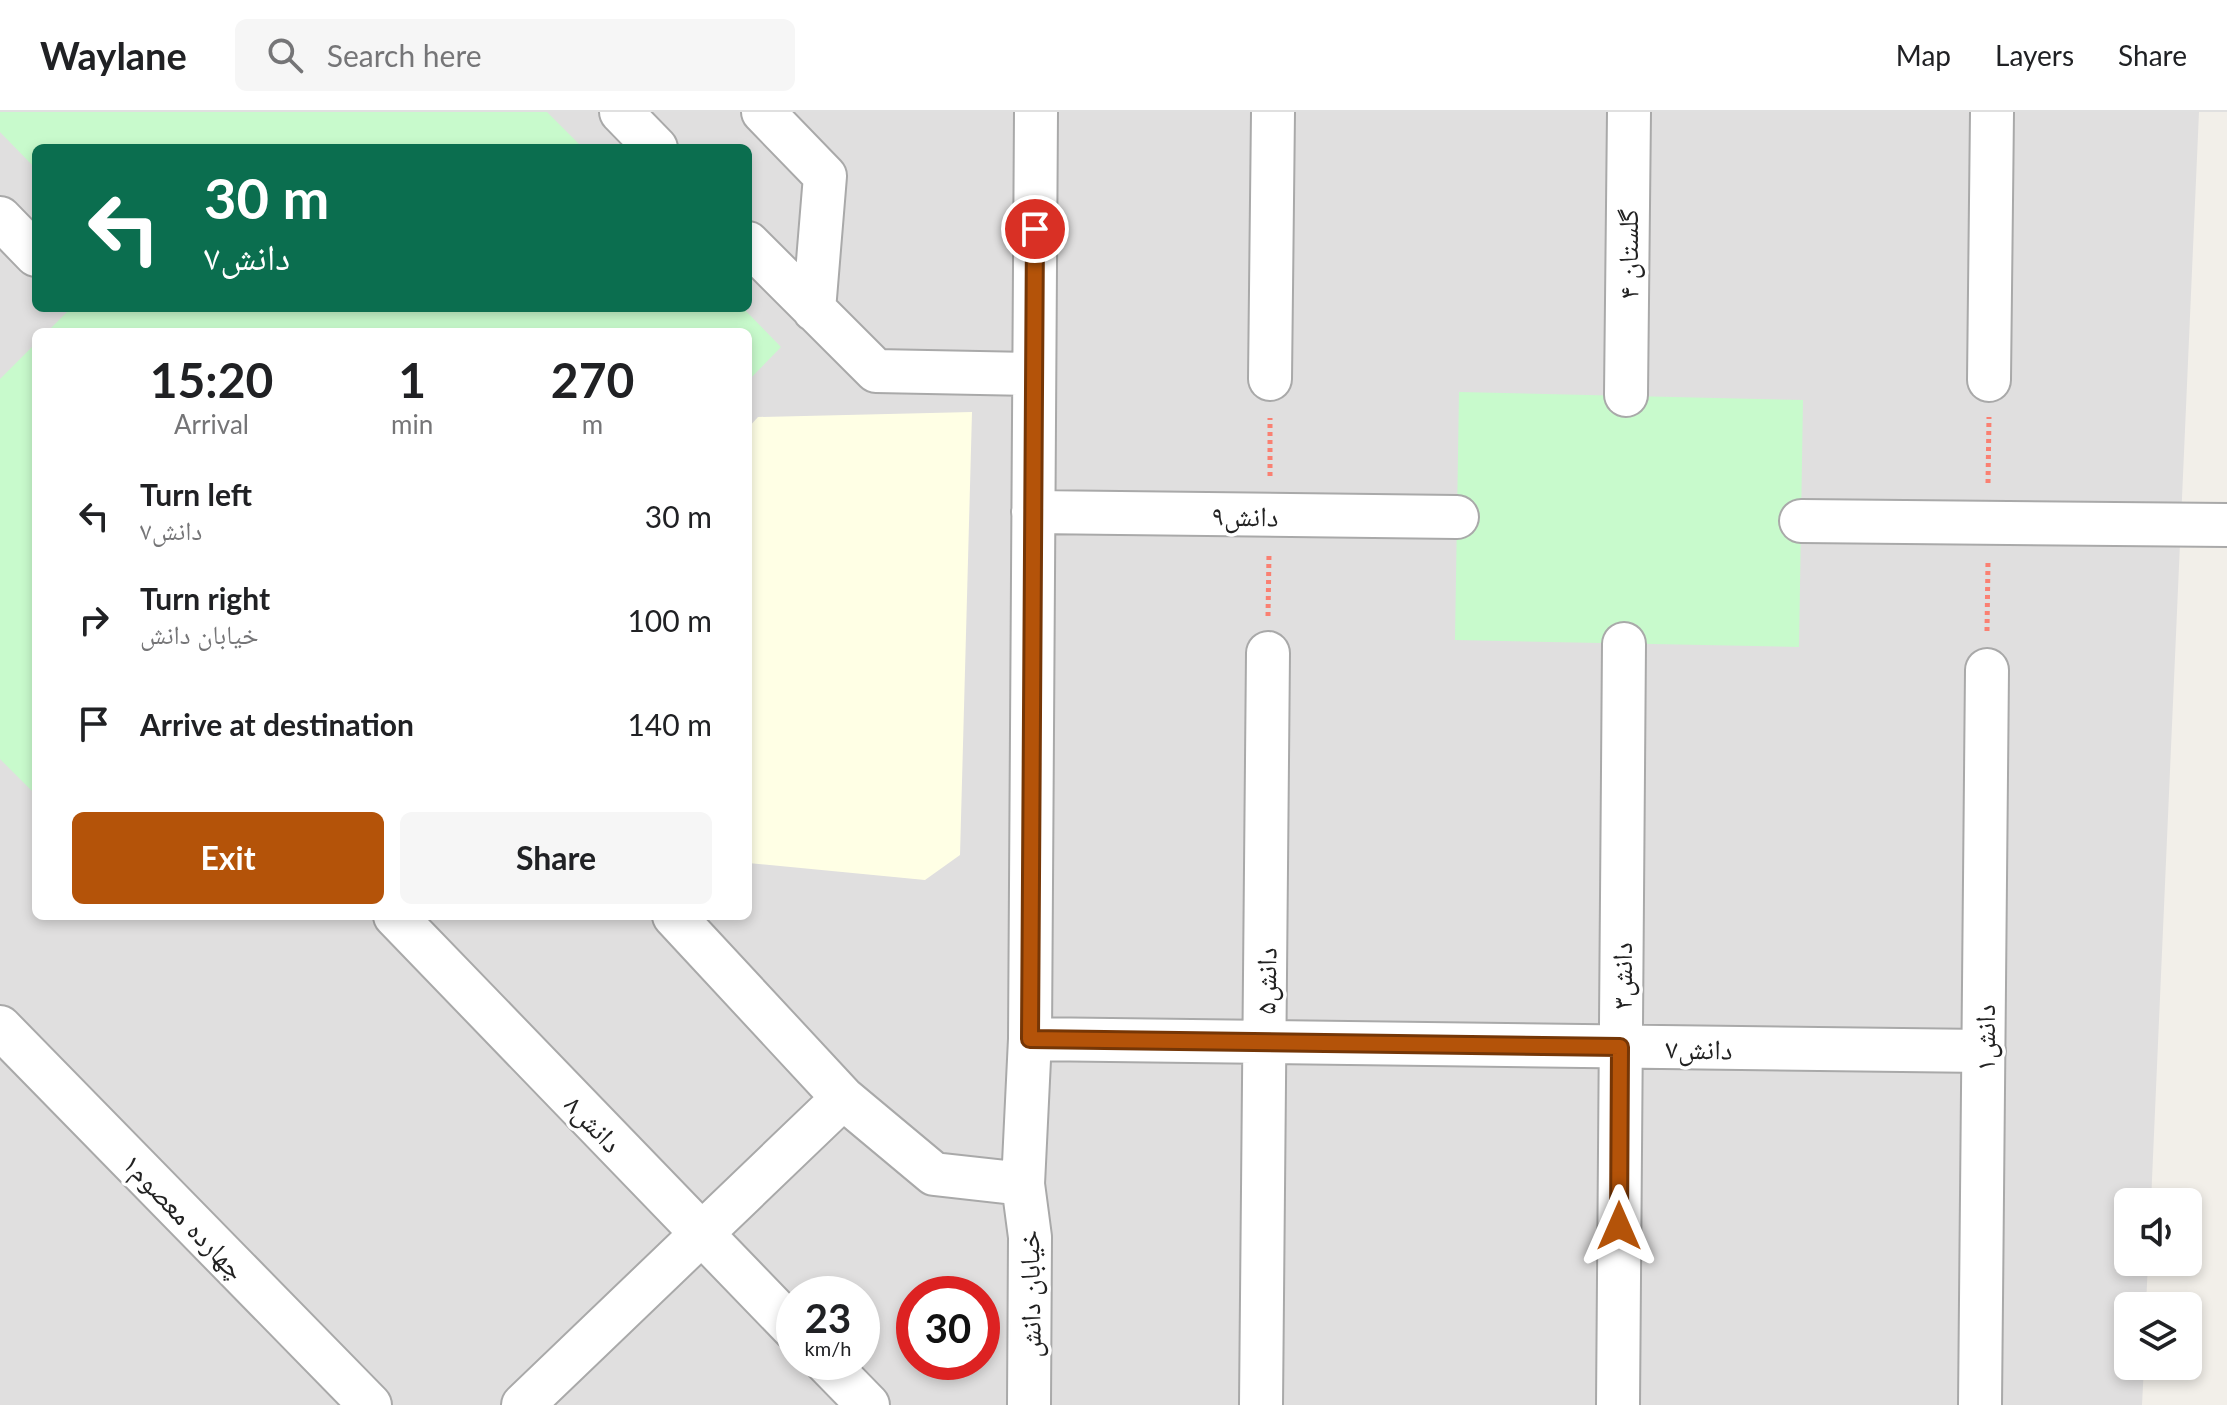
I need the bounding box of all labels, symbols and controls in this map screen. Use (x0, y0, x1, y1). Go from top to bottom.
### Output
search box (235, 19, 795, 91)
text: Waylane (40, 32, 187, 78)
icon: search (263, 33, 307, 77)
text: Search here (327, 37, 482, 73)
text: Map (1896, 38, 1951, 72)
text: Layers (1995, 38, 2074, 72)
text: Share (2118, 38, 2187, 72)
text: 30 m (204, 164, 329, 231)
icon: left (72, 176, 176, 280)
pin (1001, 195, 1069, 263)
icon: arrive (1013, 207, 1057, 251)
street label: گلستان ۴ (1610, 208, 1645, 299)
text: دانش۷ (204, 234, 290, 278)
text: 15:20 (150, 351, 273, 408)
text: 1 (398, 351, 426, 408)
text: 270 (551, 351, 634, 408)
text: Arrival (174, 408, 249, 440)
text: min (391, 408, 433, 440)
text: m (582, 408, 603, 440)
text: Turn left (140, 476, 252, 512)
icon: left (72, 494, 116, 538)
street label: دانش۹ (1211, 497, 1279, 535)
text: 30 m (645, 498, 712, 534)
text: دانش۷ (140, 514, 202, 546)
text: Turn right (140, 580, 270, 616)
icon: right (72, 598, 116, 642)
text: 100 m (627, 602, 712, 638)
text: خیابان دانش (140, 618, 259, 650)
icon: arrive (72, 702, 116, 746)
text: Arrive at destination (140, 706, 414, 742)
text: 140 m (627, 706, 712, 742)
button: Exit (72, 812, 384, 904)
button: Share (400, 812, 712, 904)
street label: دانش۳ (1604, 942, 1640, 1010)
street label: دانش۵ (1247, 947, 1285, 1015)
street label: دانش۱ (1967, 1004, 2003, 1072)
street label: دانش۷ (1665, 1030, 1733, 1068)
street label: دانش۸ (557, 1087, 630, 1160)
street label: چهارده معصوم۱ (114, 1146, 254, 1288)
position arrow (1577, 1184, 1661, 1268)
map controls (2114, 1188, 2202, 1380)
button: sound (2114, 1188, 2202, 1276)
street label: خیابان دانش (1011, 1230, 1049, 1358)
speed limit sign: 30 (896, 1276, 1000, 1380)
button: layers (2114, 1292, 2202, 1380)
text: 23 (805, 1294, 851, 1342)
text: km/h (805, 1336, 851, 1360)

